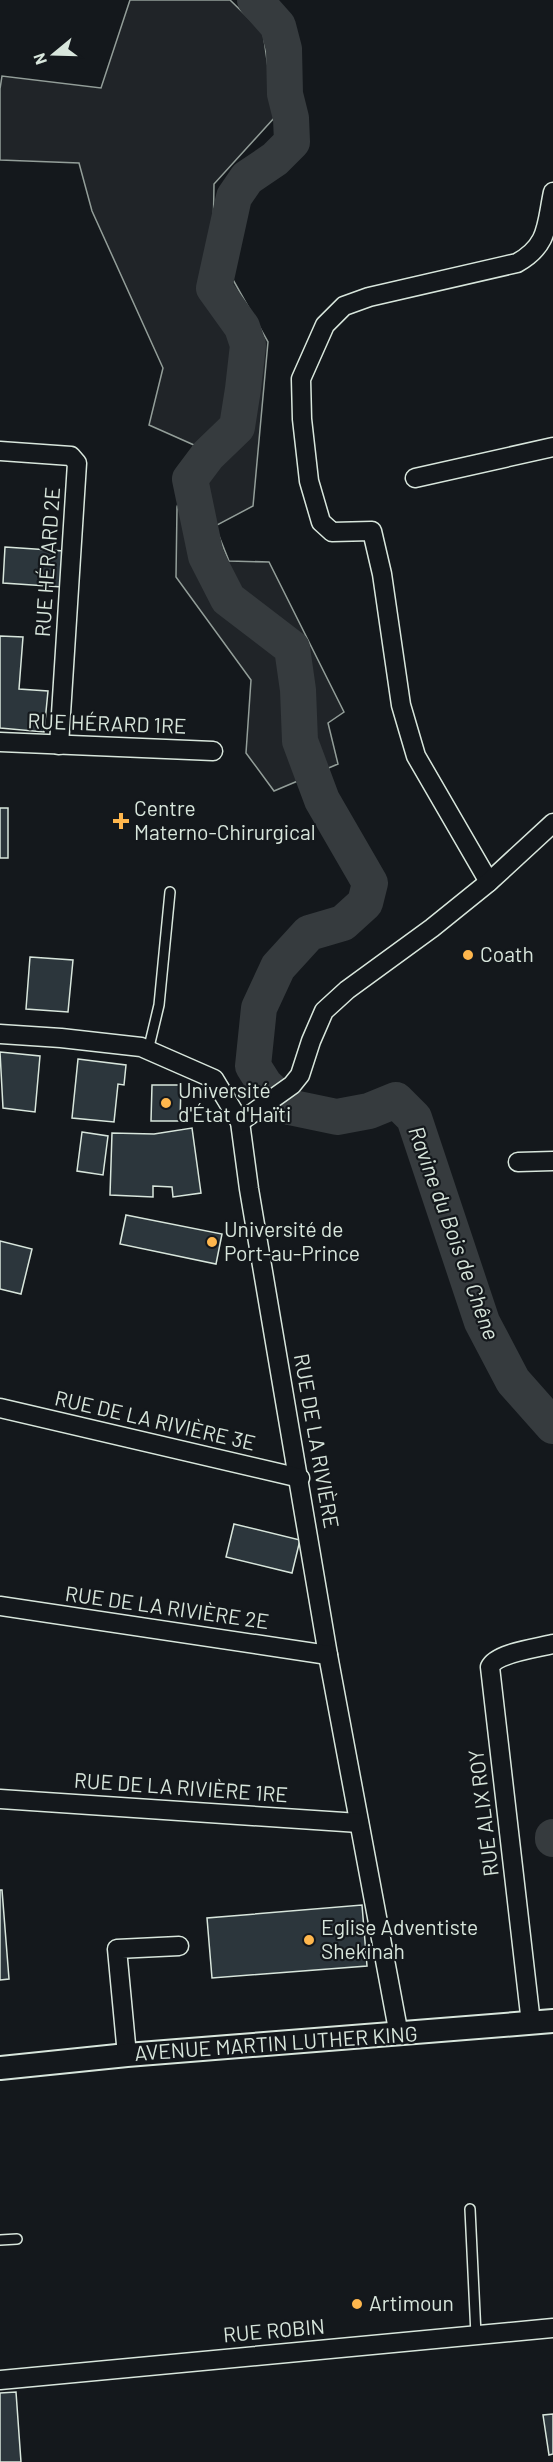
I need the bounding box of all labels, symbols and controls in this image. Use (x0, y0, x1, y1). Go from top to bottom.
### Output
north arrow (24, 24, 84, 84)
text: N (29, 51, 50, 67)
street label: RUE HÉRARD 2E (29, 486, 64, 638)
street label: RUE HÉRARD 1RE (27, 707, 187, 738)
place label: Centre Materno-Chirurgical (134, 795, 316, 844)
marker: Centre Materno-Chirurgical (112, 812, 130, 830)
place label: Coath (480, 941, 534, 966)
marker: Coath (461, 948, 475, 962)
place label: Université d'État d'Haïti (178, 1077, 291, 1126)
marker: Université d'État d'Haïti (159, 1096, 173, 1110)
water label: Ravine du Bois de Chêne (404, 1122, 506, 1343)
place label: Université de Port-au-Prince (224, 1216, 360, 1265)
marker: Université de Port-au-Prince (205, 1235, 219, 1249)
street label: RUE DE LA RIVIÈRE (290, 1351, 345, 1530)
street label: RUE DE LA RIVIÈRE 3E (53, 1384, 258, 1455)
street label: RUE DE LA RIVIÈRE 2E (64, 1580, 271, 1633)
street label: RUE ALIX ROY (462, 1748, 503, 1878)
street label: RUE DE LA RIVIÈRE 1RE (73, 1767, 289, 1806)
place label: Eglise Adventiste Shekinah (321, 1914, 478, 1963)
marker: Eglise Adventiste Shekinah (302, 1933, 316, 1947)
street label: AVENUE MARTIN LUTHER KING (133, 2020, 418, 2065)
place label: Artimoun (369, 2290, 454, 2315)
marker: Artimoun (350, 2297, 364, 2311)
street label: RUE ROBIN (222, 2313, 326, 2346)

